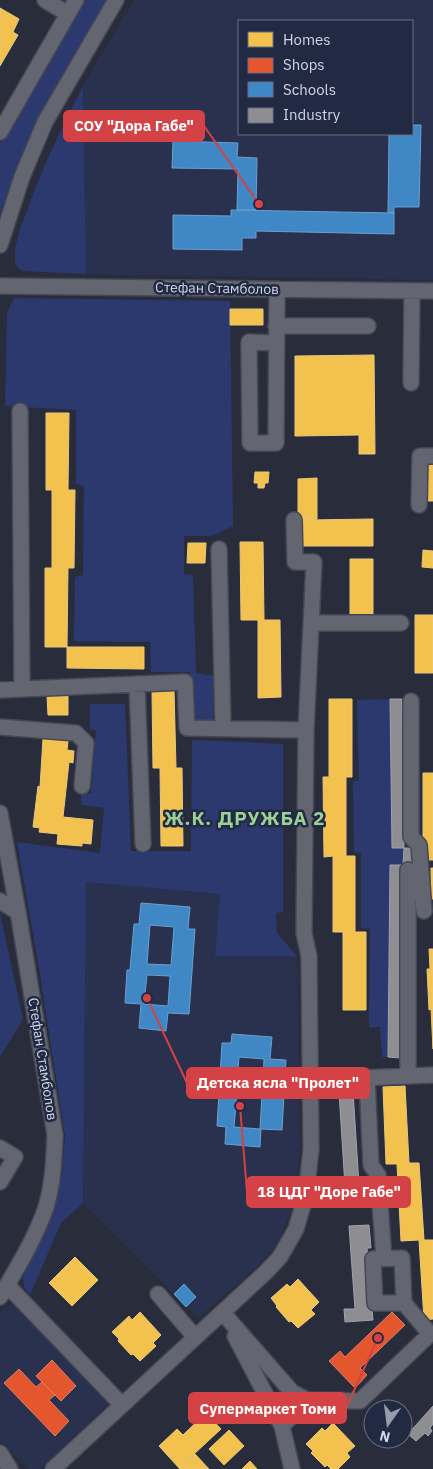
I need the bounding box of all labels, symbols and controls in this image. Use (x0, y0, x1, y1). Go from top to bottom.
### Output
legend (238, 20, 413, 135)
text: Homes (283, 30, 331, 49)
text: Shops (283, 55, 325, 74)
text: Schools (283, 80, 336, 99)
text: Industry (283, 105, 341, 124)
callout: СОУ "Дора Габе" (64, 111, 204, 141)
text: СОУ "Дора Габе" (74, 116, 194, 135)
street label: Стефан Стамболов (155, 278, 279, 298)
district label: Ж.К. ДРУЖБА 2 (164, 806, 326, 830)
street label: Стефан Стамболов (24, 996, 62, 1122)
callout: Детска ясла "Пролет" (187, 1068, 369, 1098)
text: Детска ясла "Пролет" (197, 1073, 359, 1092)
callout: 18 ЦДГ "Доре Габе" (247, 1177, 410, 1207)
text: 18 ЦДГ "Доре Габе" (257, 1182, 401, 1201)
callout: Супермаркет Томи (189, 1393, 346, 1423)
text: Супермаркет Томи (200, 1399, 336, 1418)
north arrow (363, 1399, 413, 1449)
text: N (378, 1427, 392, 1447)

